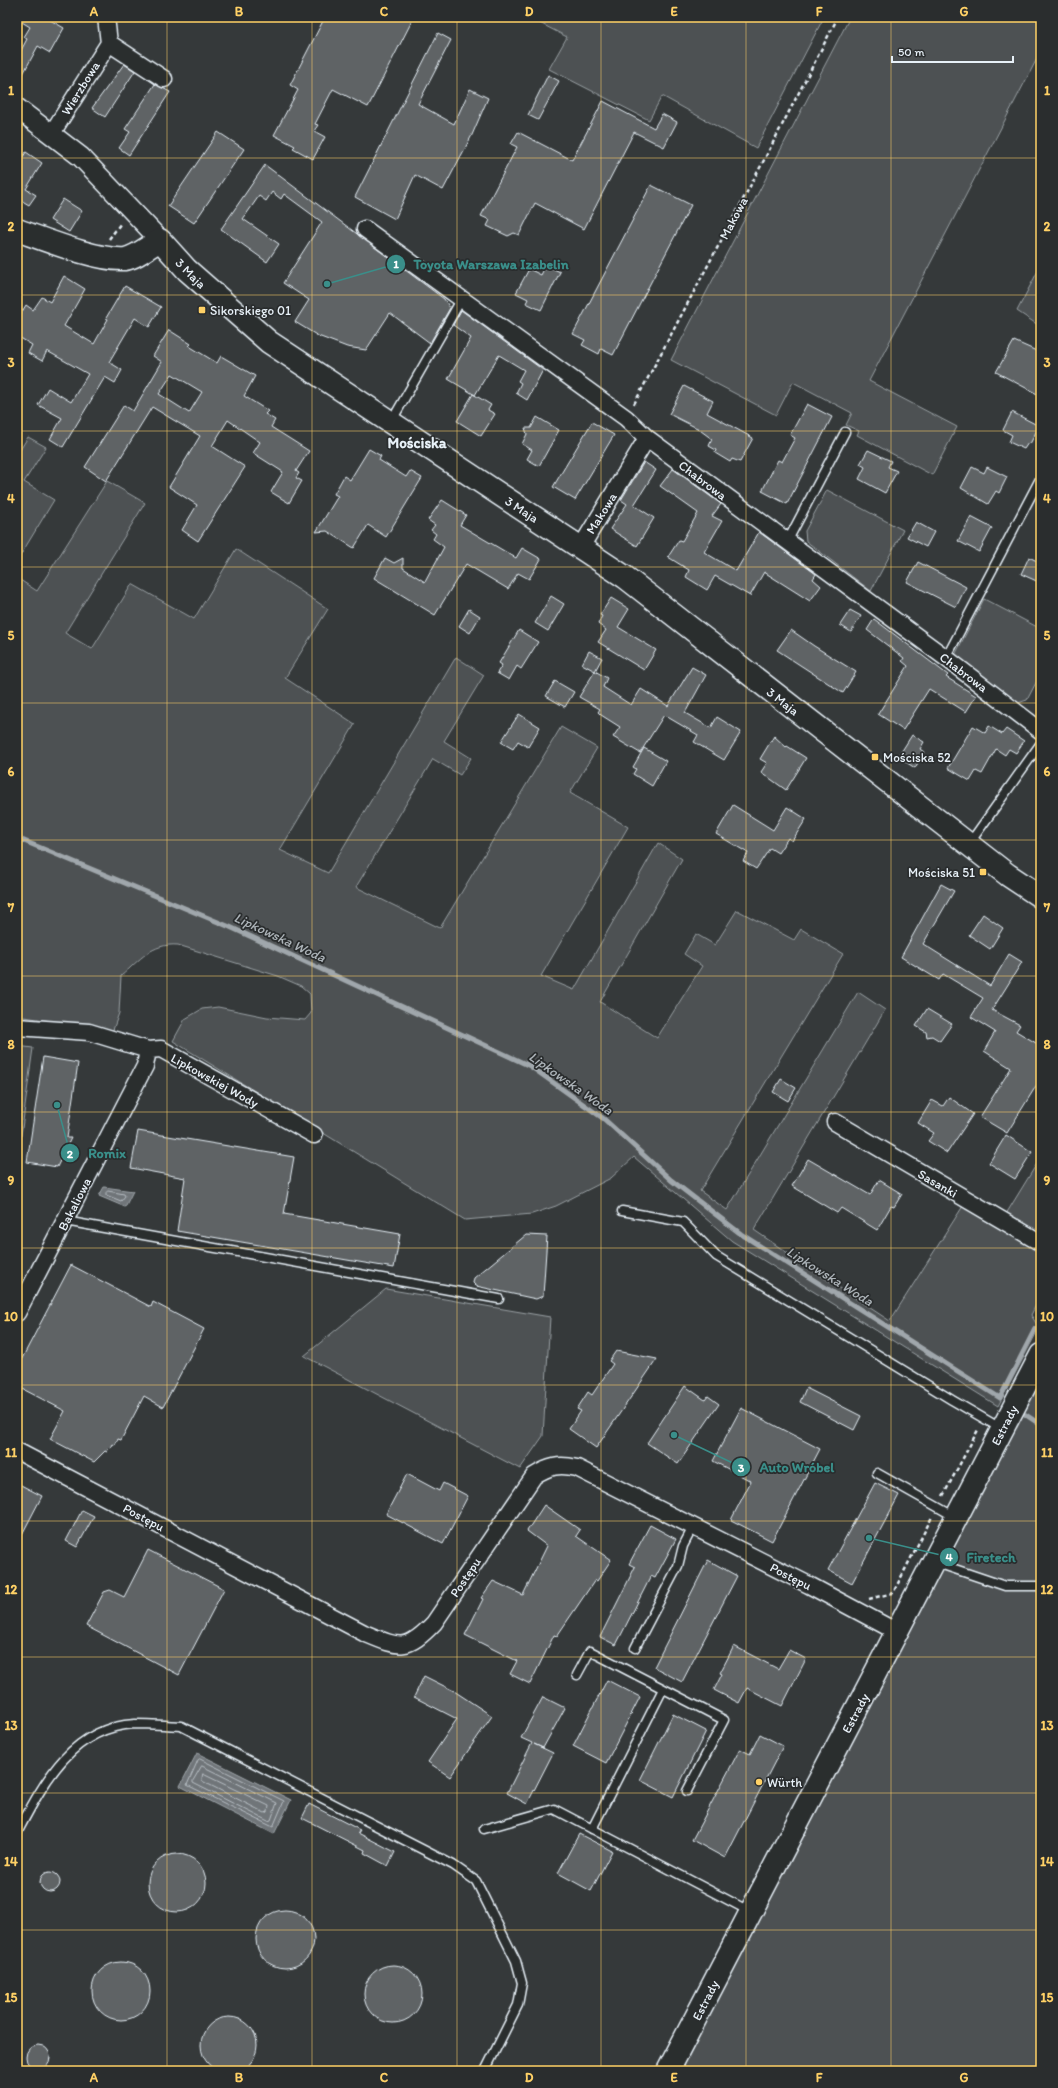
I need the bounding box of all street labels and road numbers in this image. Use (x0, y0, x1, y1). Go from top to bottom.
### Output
street label: Wierzbowa (58, 58, 103, 118)
street label: Makowa (716, 194, 751, 242)
street label: 3 Maja (172, 255, 209, 292)
street label: Chabrowa (676, 457, 730, 503)
street label: Makowa (583, 490, 620, 537)
street label: 3 Maja (502, 493, 542, 526)
street label: Chabrowa (937, 649, 991, 695)
street label: 3 Maja (764, 684, 802, 719)
street label: Lipkowskiej Wody (168, 1050, 261, 1111)
street label: Sasanki (915, 1166, 960, 1201)
street label: Bakaliowa (55, 1175, 94, 1233)
street label: Estrady (988, 1403, 1021, 1448)
street label: Postępu (121, 1500, 167, 1535)
street label: Postępu (447, 1555, 484, 1600)
street label: Postępu (768, 1560, 814, 1593)
street label: Estrady (839, 1691, 872, 1736)
street label: Estrady (689, 1978, 722, 2023)

